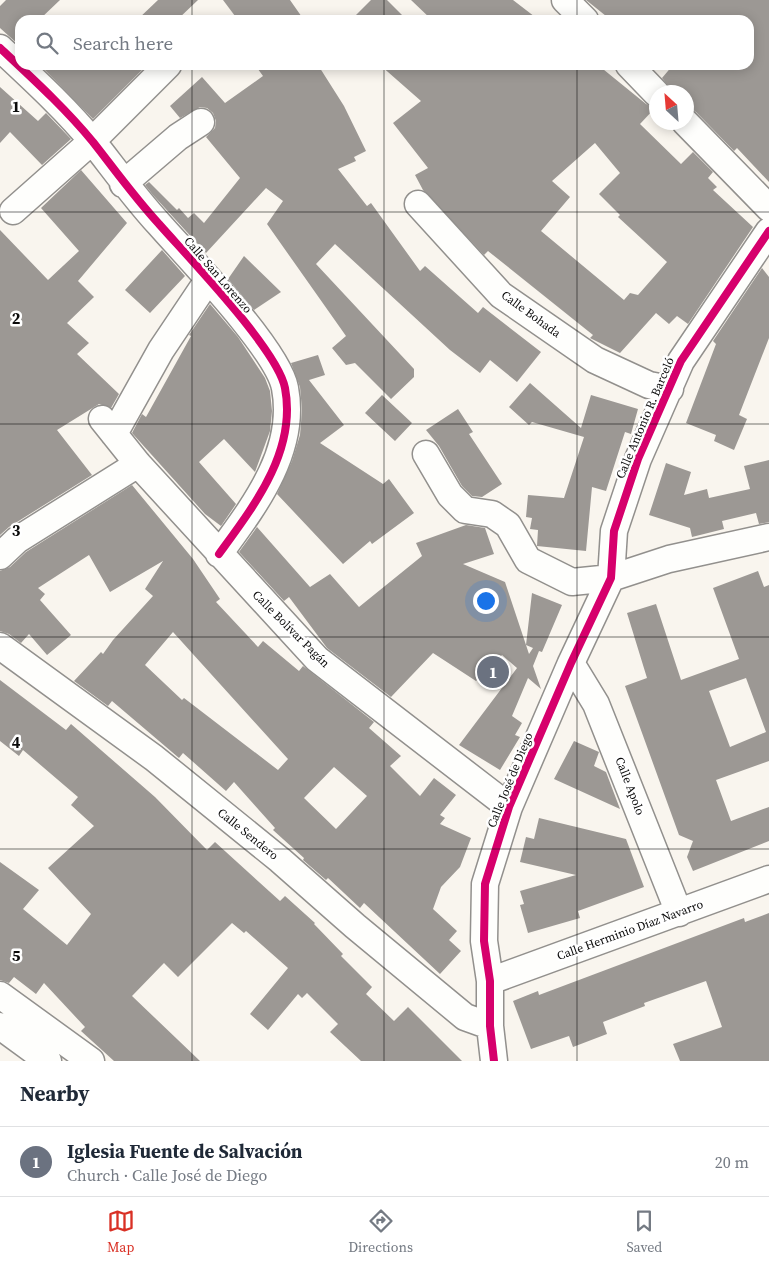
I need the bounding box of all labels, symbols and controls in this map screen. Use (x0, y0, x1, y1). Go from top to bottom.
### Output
search box (15, 15, 754, 70)
icon: search (33, 29, 61, 57)
text: Search here (73, 30, 173, 56)
north arrow (649, 85, 694, 130)
text: 1 (12, 95, 20, 117)
street label: Calle San Lorenzo (180, 233, 256, 317)
street label: Calle Bohada (498, 287, 565, 342)
text: 2 (12, 307, 21, 329)
street label: Calle Antonio R. Barceló (612, 354, 678, 481)
text: 3 (12, 519, 21, 541)
street label: Calle Bolívar Pagán (249, 587, 333, 671)
your location (473, 588, 499, 614)
pin: 1 (477, 653, 509, 691)
street label: Calle José de Diego (484, 730, 537, 830)
text: 4 (12, 731, 21, 753)
street label: Calle Apolo (612, 755, 649, 818)
street label: Calle Sendero (214, 805, 282, 864)
street label: Calle Herminio Díaz Navarro (555, 896, 706, 964)
text: 5 (12, 944, 21, 966)
text: Nearby (20, 1079, 90, 1108)
text: Iglesia Fuente de Salvación (67, 1138, 303, 1164)
text: 1 (32, 1151, 40, 1173)
text: 20 m (715, 1151, 749, 1173)
text: Church · Calle José de Diego (67, 1164, 267, 1186)
tab: Map (107, 1207, 135, 1257)
tab: Directions (348, 1207, 413, 1257)
tab: Saved (626, 1207, 662, 1257)

